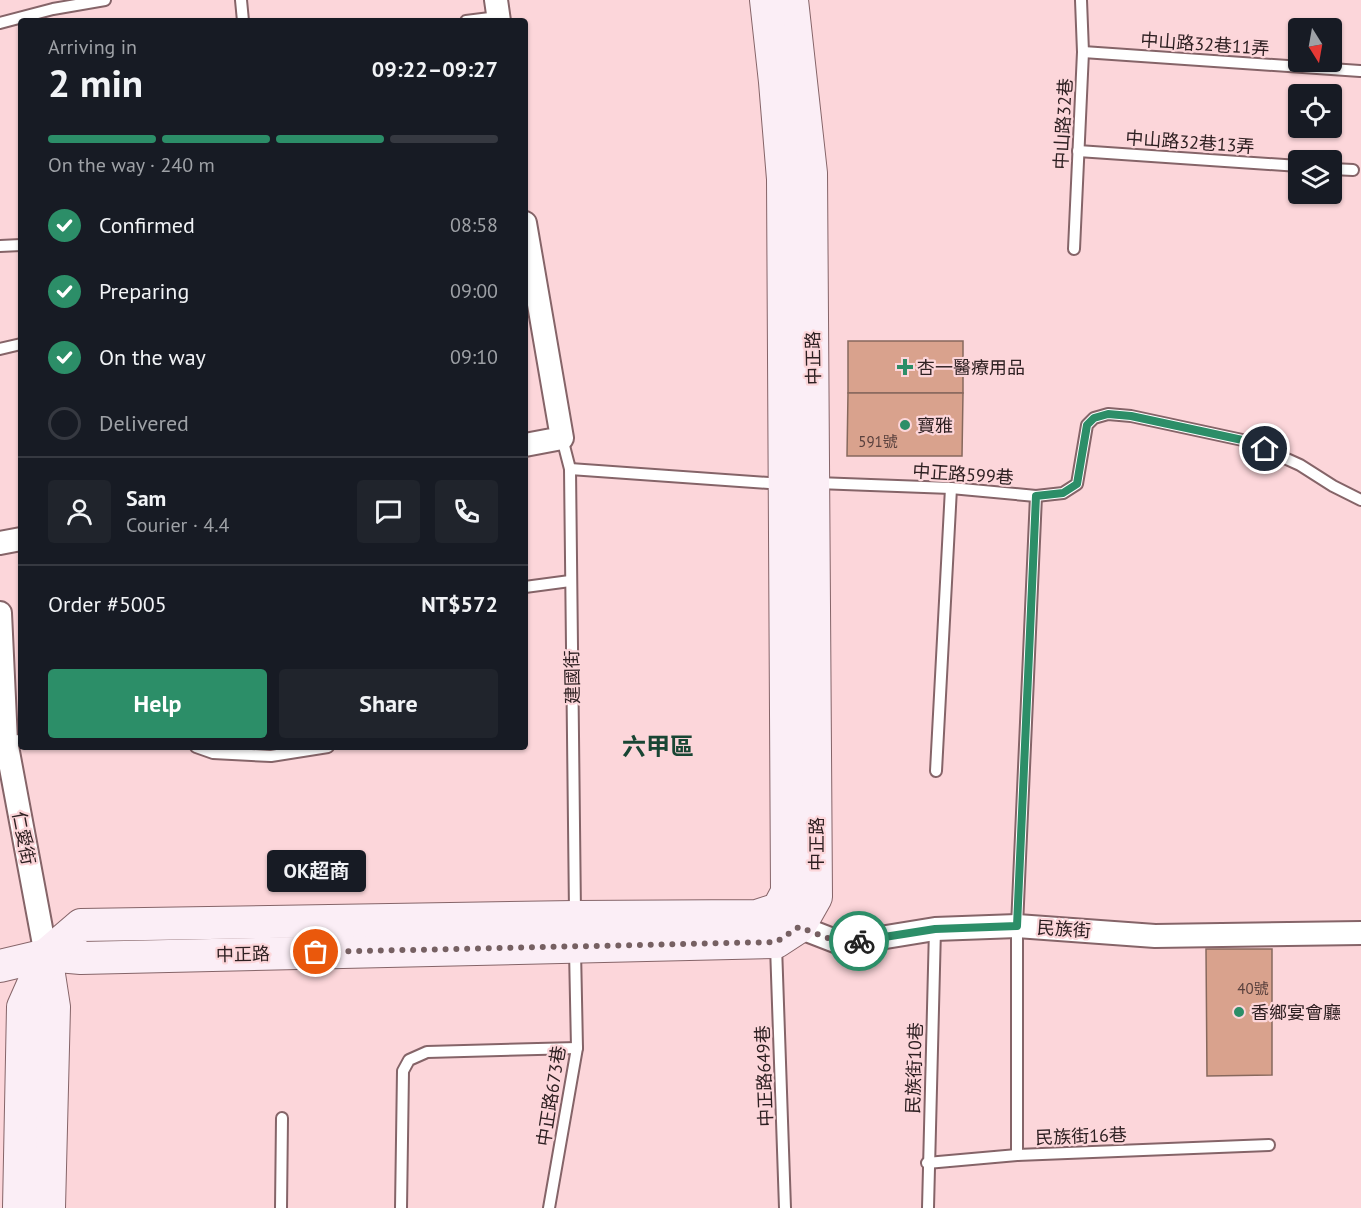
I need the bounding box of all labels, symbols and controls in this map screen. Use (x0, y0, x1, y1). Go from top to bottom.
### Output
north arrow (1288, 18, 1342, 72)
map controls (1288, 18, 1342, 204)
street label: 中山路32巷11弄 (1140, 28, 1270, 60)
text: Arriving in (48, 34, 137, 60)
text: 09:22–09:27 (372, 55, 498, 83)
text: 2 min (48, 57, 143, 108)
street label: 中山路32巷 (1049, 78, 1077, 170)
button: locate (1288, 84, 1342, 138)
street label: 中山路32巷13弄 (1125, 126, 1255, 158)
button: layers (1288, 150, 1342, 204)
text: On the way · 240 m (48, 152, 215, 178)
icon: check (48, 209, 81, 242)
text: Confirmed (99, 211, 195, 239)
text: 08:58 (450, 212, 498, 238)
icon: check (48, 275, 81, 308)
text: Preparing (99, 277, 189, 305)
text: 09:00 (450, 278, 498, 304)
street label: 中正路 (801, 331, 825, 385)
icon: check (48, 341, 81, 374)
text: On the way (99, 343, 206, 371)
text: 09:10 (450, 344, 498, 370)
place label: 杏一醫療用品 (917, 356, 1025, 379)
marker: 杏一醫療用品 (898, 360, 912, 374)
text: Delivered (99, 409, 189, 437)
place label: 寶雅 (917, 414, 953, 437)
marker: 寶雅 (898, 418, 912, 432)
pin (1239, 423, 1290, 474)
house number: 591號 (858, 432, 898, 451)
icon: home (1248, 432, 1281, 465)
street label: 中正路599巷 (912, 459, 1014, 489)
button: person (48, 480, 111, 543)
button: chat (357, 480, 420, 543)
button: phone (435, 480, 498, 543)
text: Sam (126, 484, 166, 512)
text: Courier · 4.4 (126, 512, 229, 538)
text: Order #5005 (48, 590, 167, 618)
text: NT$572 (421, 590, 498, 618)
street label: 建國街 (560, 650, 584, 704)
button: Help (48, 669, 267, 738)
button: Share (279, 669, 498, 738)
district label: 六甲區 (622, 731, 694, 762)
street label: 仁愛街 (8, 809, 40, 867)
street label: 中正路 (805, 817, 828, 871)
callout: OK超商 (266, 850, 366, 892)
text: OK超商 (284, 858, 349, 884)
courier (829, 911, 889, 971)
street label: 民族街 (1036, 916, 1092, 942)
icon: bike (843, 925, 876, 958)
pin (290, 926, 341, 977)
icon: bag (299, 935, 332, 968)
street label: 中正路 (216, 942, 270, 966)
house number: 40號 (1237, 979, 1269, 998)
place label: 香鄉宴會廳 (1251, 1001, 1341, 1024)
marker: 香鄉宴會廳 (1232, 1005, 1246, 1019)
street label: 民族街10巷 (901, 1022, 927, 1114)
street label: 中正路649巷 (751, 1025, 777, 1127)
street label: 中正路673巷 (532, 1044, 570, 1148)
street label: 民族街16巷 (1035, 1123, 1127, 1149)

